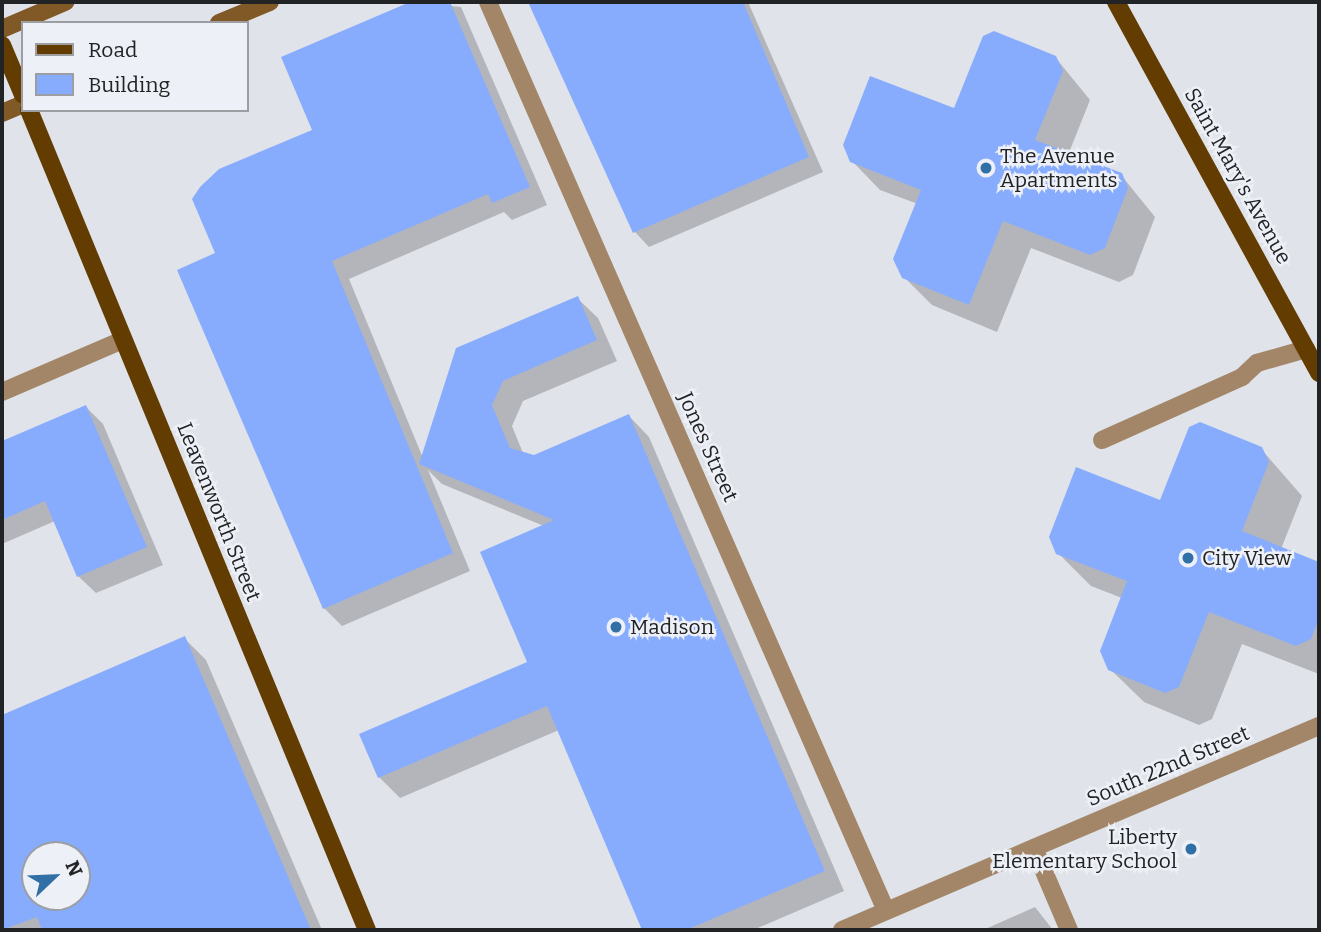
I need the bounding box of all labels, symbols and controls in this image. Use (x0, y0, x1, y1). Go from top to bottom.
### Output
legend (21, 21, 248, 112)
text: Road (88, 37, 137, 63)
text: Building (88, 72, 170, 98)
street label: Saint Mary's Avenue (1179, 84, 1297, 268)
place label: The Avenue Apartments (1000, 143, 1118, 193)
marker: The Avenue Apartments (978, 160, 994, 176)
street label: Jones Street (673, 388, 743, 506)
street label: Leavenworth Street (172, 419, 266, 605)
place label: City View (1202, 545, 1292, 571)
marker: City View (1180, 550, 1196, 566)
place label: Madison (630, 614, 714, 640)
marker: Madison (608, 619, 624, 635)
street label: South 22nd Street (1083, 720, 1253, 812)
place label: Liberty Elementary School (992, 824, 1177, 874)
north arrow (21, 841, 91, 911)
marker: Liberty Elementary School (1183, 841, 1199, 857)
text: N (60, 857, 87, 880)

